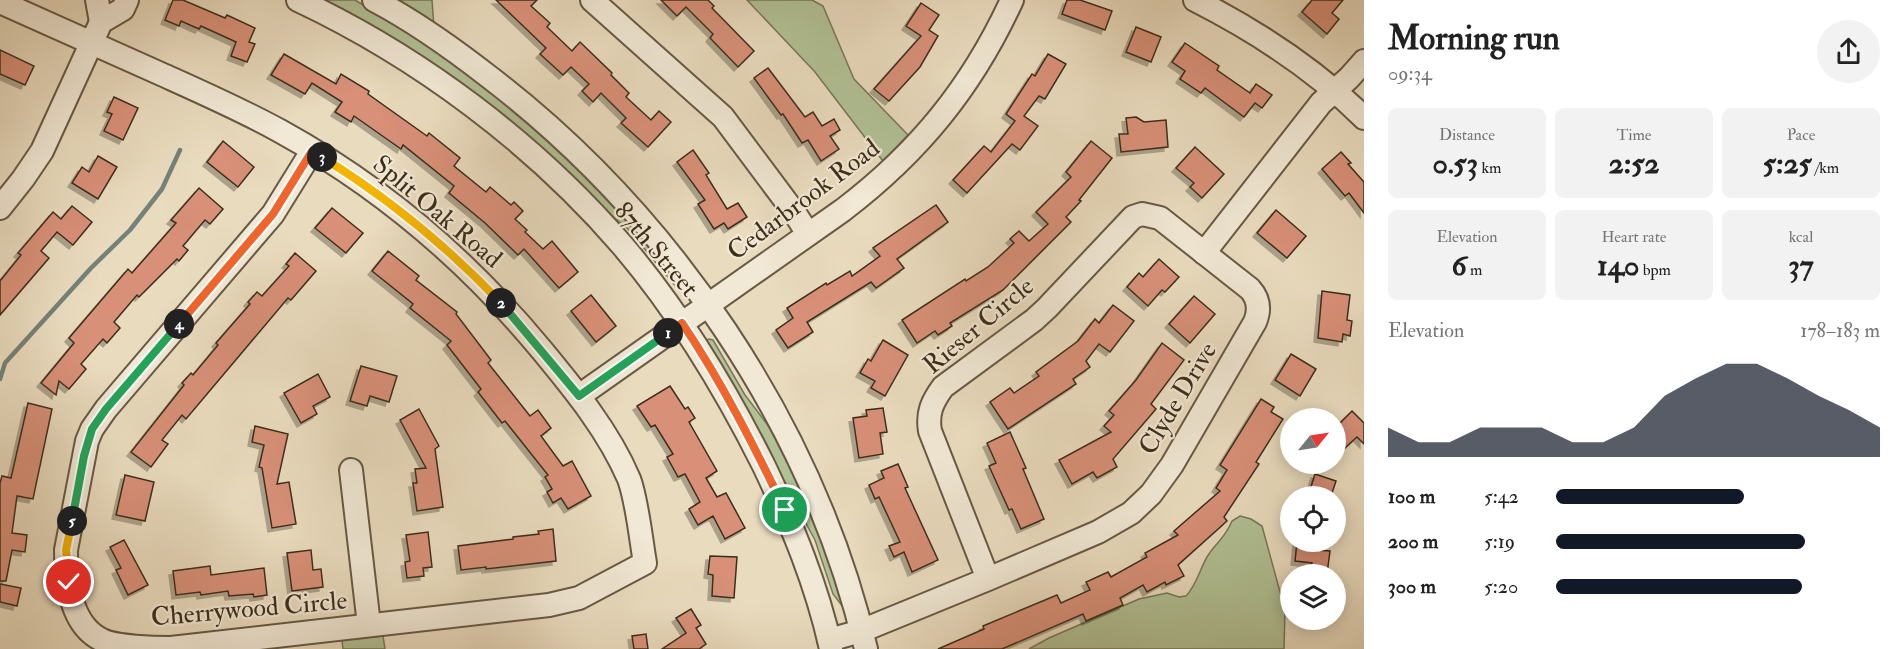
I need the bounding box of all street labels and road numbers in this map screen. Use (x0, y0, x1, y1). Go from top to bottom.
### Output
street label: Cedarbrook Road (721, 132, 886, 268)
street label: Split Oak Road (366, 148, 509, 276)
street label: 87th Street (607, 196, 705, 304)
street label: Rieser Circle (917, 270, 1041, 381)
street label: Clyde Drive (1132, 336, 1224, 461)
street label: Cherrywood Circle (150, 584, 349, 634)

